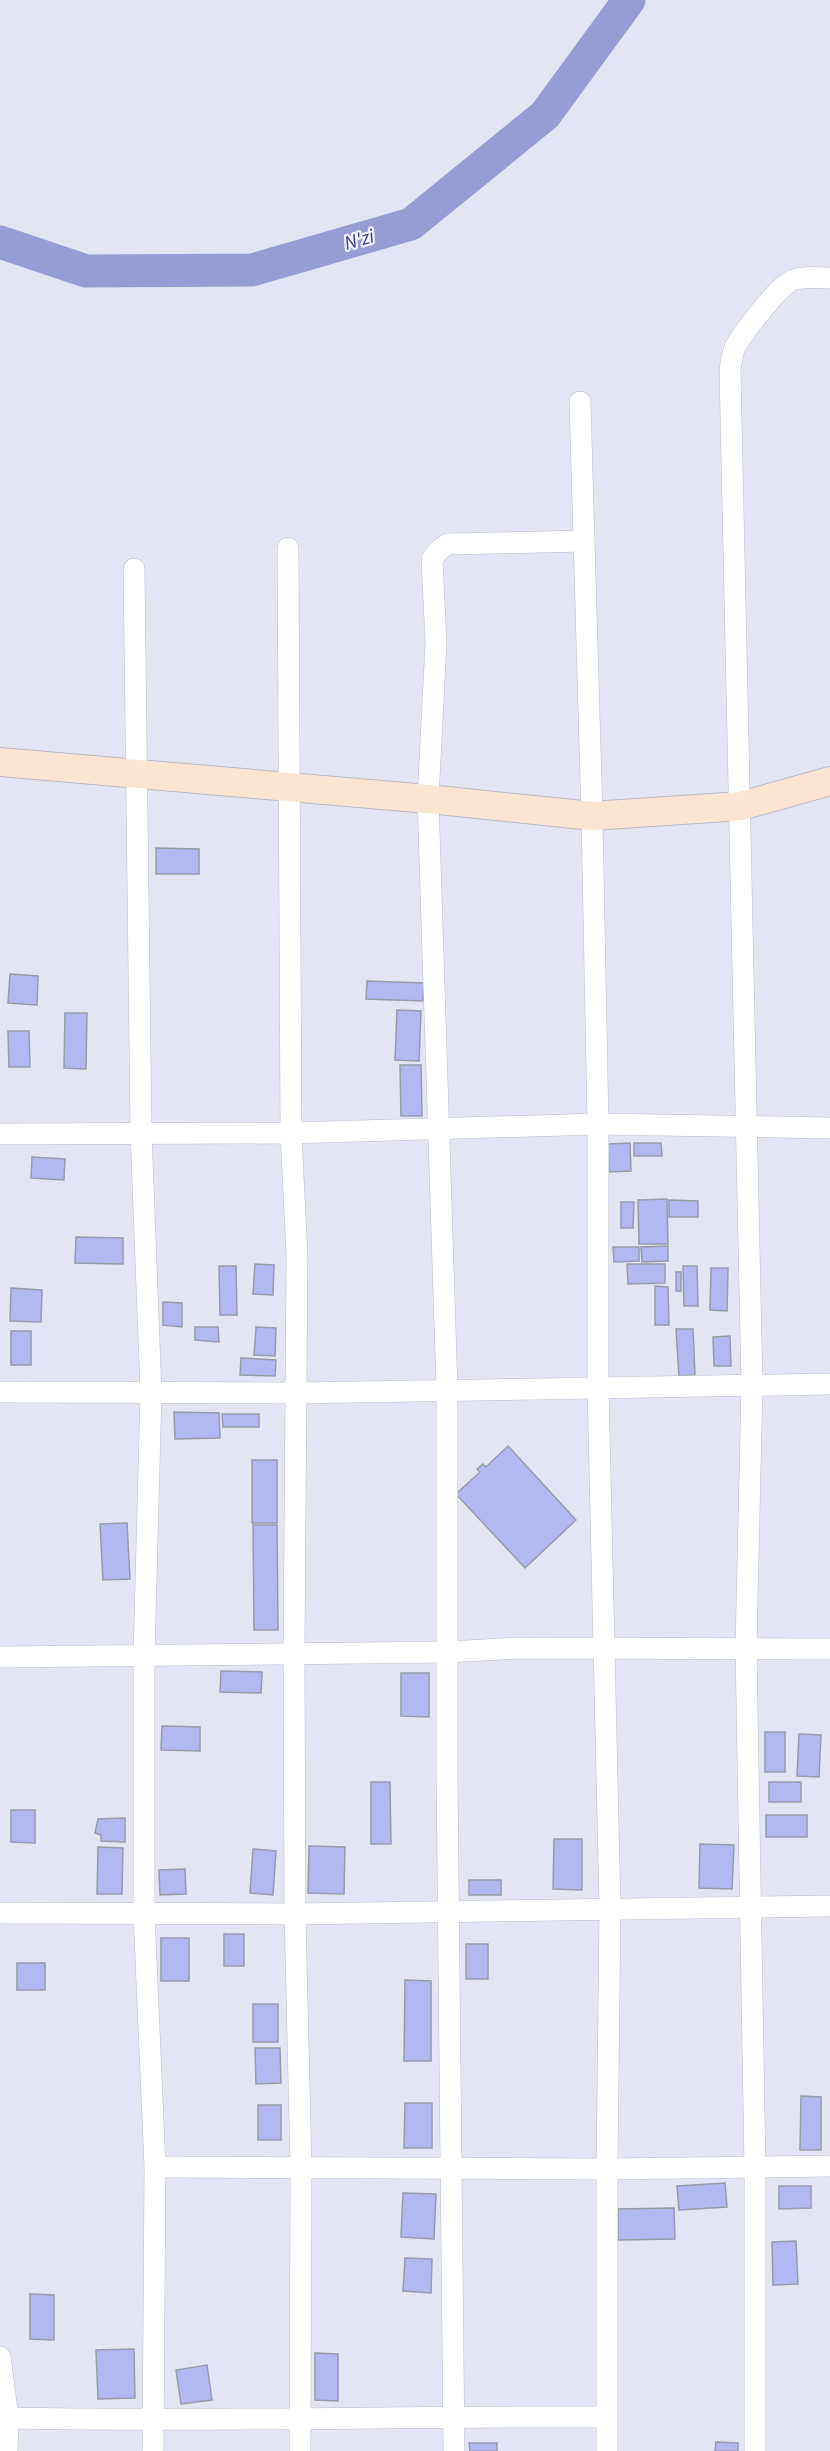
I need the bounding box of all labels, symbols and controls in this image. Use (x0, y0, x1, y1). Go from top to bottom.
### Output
water label: N'zi (341, 222, 378, 258)

